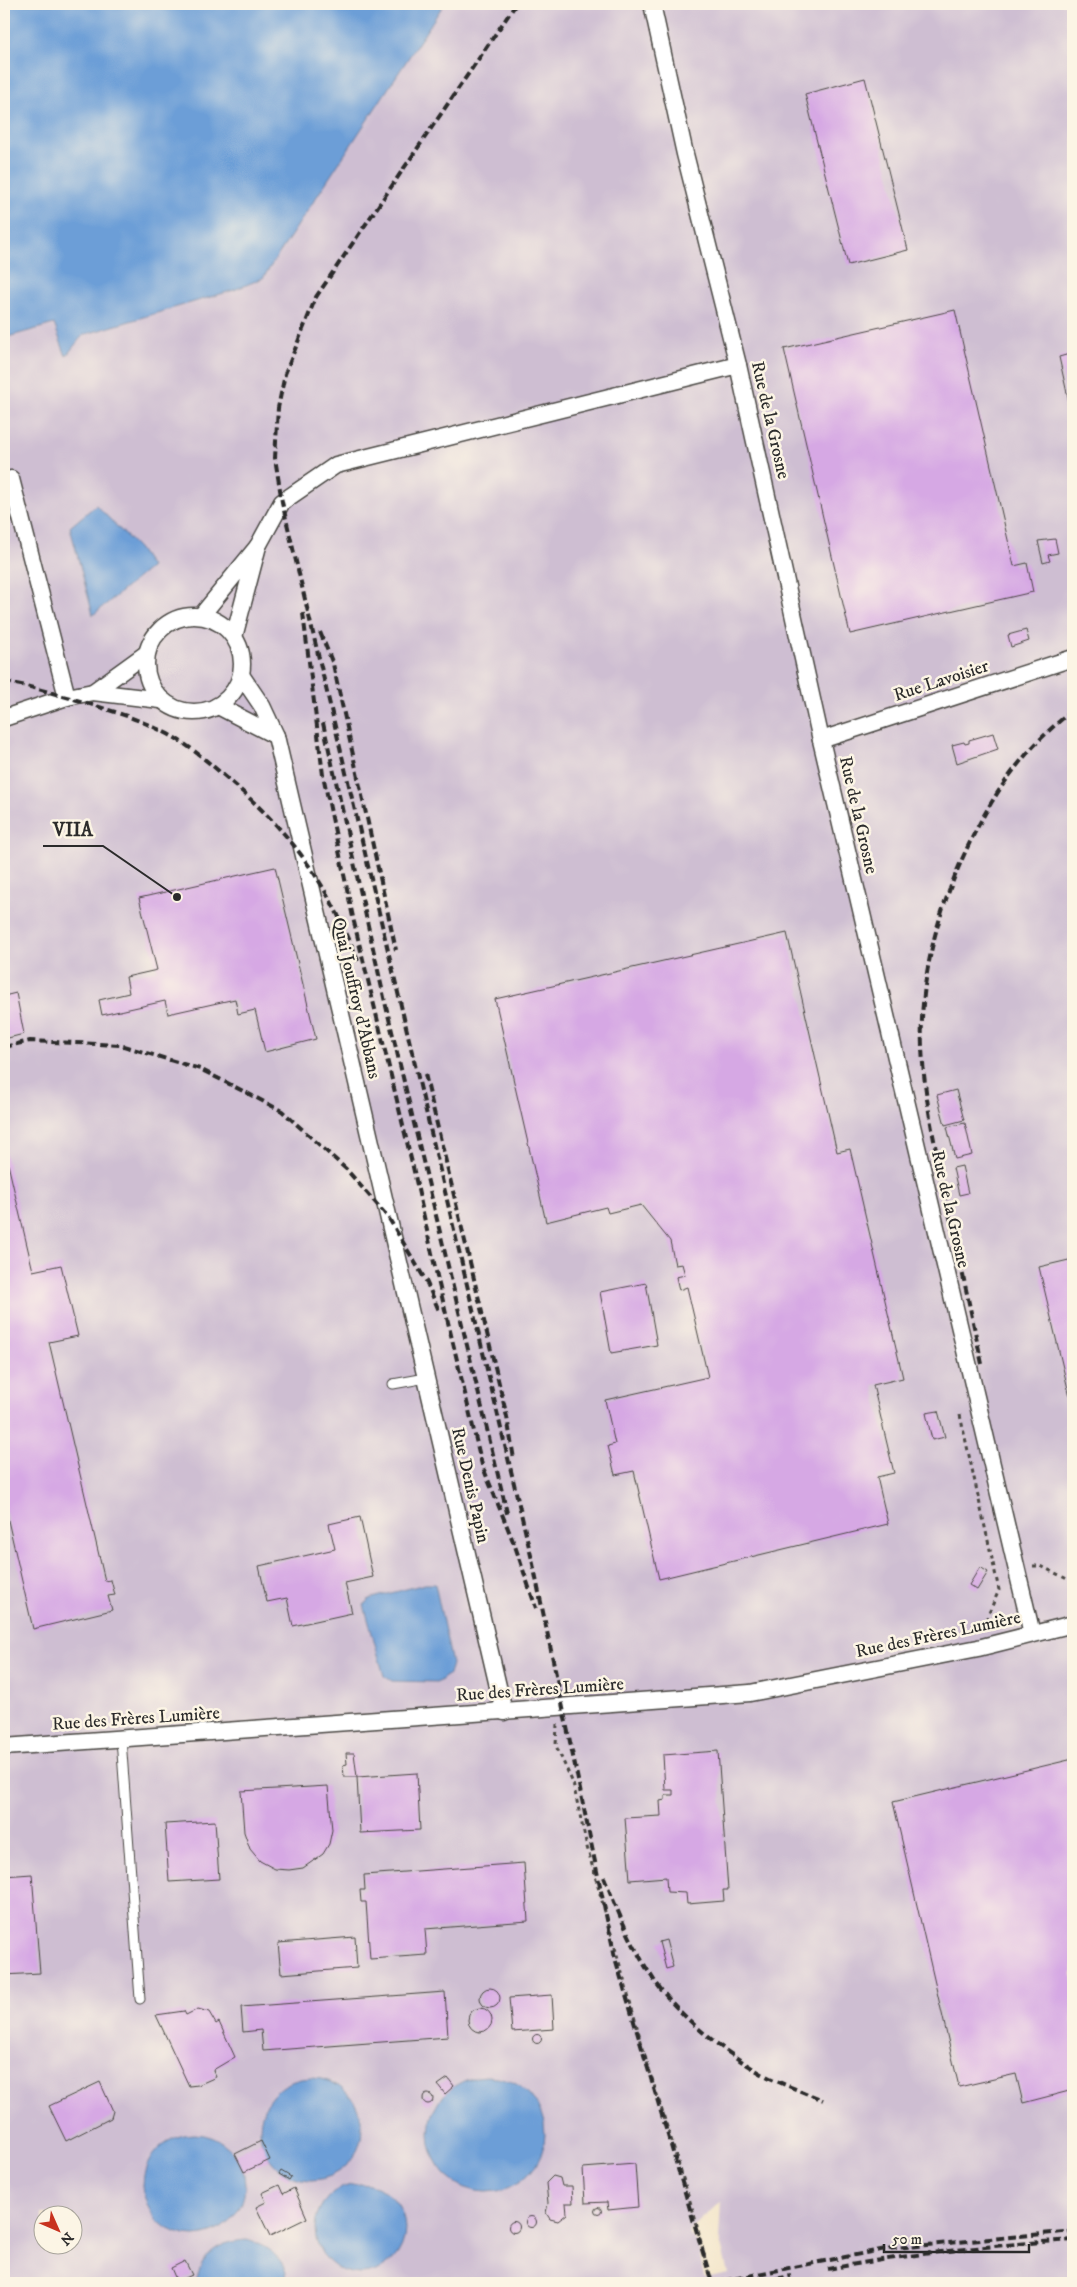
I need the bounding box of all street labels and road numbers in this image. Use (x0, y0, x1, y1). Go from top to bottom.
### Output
street label: Rue de la Grosne (746, 359, 794, 481)
street label: Rue Lavoisier (891, 655, 992, 707)
street label: Rue de la Grosne (834, 754, 882, 876)
street label: Quai Jouffroy d'Abbans (327, 916, 385, 1081)
street label: Rue de la Grosne (926, 1148, 974, 1270)
street label: Rue Denis Papin (446, 1425, 494, 1546)
street label: Rue des Frères Lumière (854, 1607, 1023, 1663)
street label: Rue des Frères Lumière (455, 1673, 625, 1707)
street label: Rue des Frères Lumière (51, 1702, 221, 1736)

